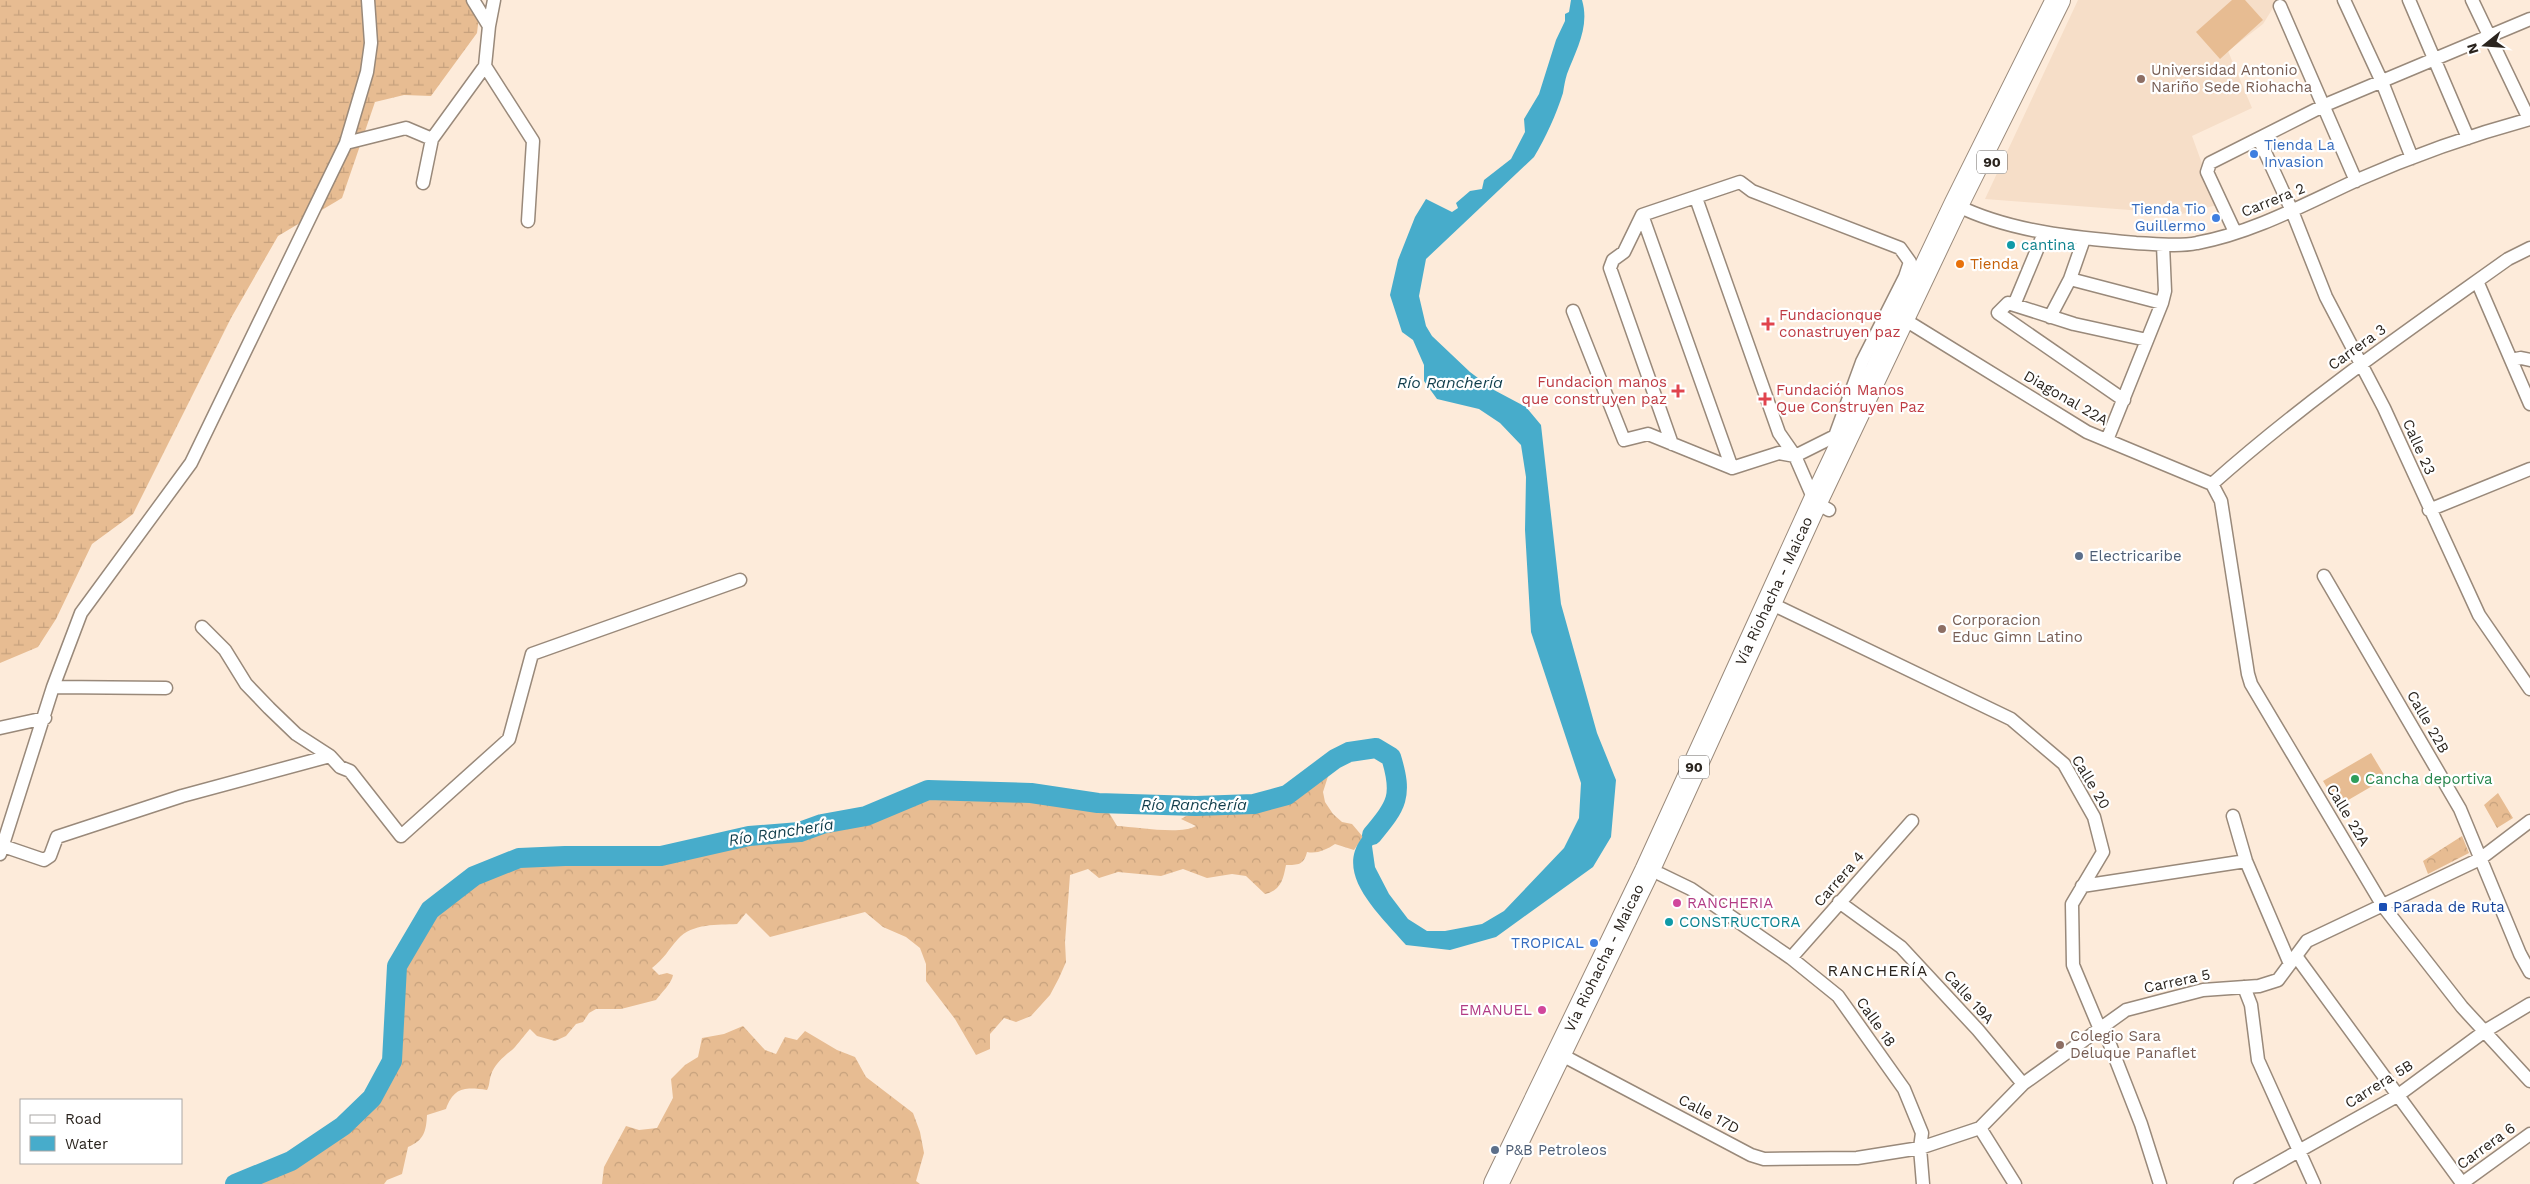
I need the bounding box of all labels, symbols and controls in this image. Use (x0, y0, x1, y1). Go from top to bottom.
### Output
north arrow (2460, 20, 2510, 70)
text: N (2463, 42, 2482, 56)
place label: Universidad Antonio Nariño Sede Riohacha (2151, 61, 2313, 96)
marker: Universidad Antonio Nariño Sede Riohacha (2135, 73, 2147, 85)
place label: Tienda La Invasion (2264, 136, 2335, 171)
marker: Tienda La Invasion (2248, 148, 2260, 160)
road number: 90 (1977, 150, 2007, 173)
street label: Carrera 2 (2238, 179, 2308, 221)
place label: Tienda Tio Guillermo (2131, 200, 2206, 235)
marker: Tienda Tio Guillermo (2210, 212, 2222, 224)
place label: cantina (2021, 236, 2076, 254)
marker: cantina (2005, 239, 2017, 251)
place label: Tienda (1970, 255, 2019, 273)
marker: Tienda (1954, 258, 1966, 270)
place label: Fundacionque conastruyen paz (1779, 306, 1900, 341)
marker: Fundacionque conastruyen paz (1761, 317, 1775, 331)
street label: Carrera 3 (2324, 320, 2390, 374)
street label: Diagonal 22A (2021, 367, 2112, 429)
water label: Río Ranchería (1397, 373, 1503, 392)
place label: Fundacion manos que construyen paz (1522, 373, 1667, 408)
place label: Fundación Manos Que Construyen Paz (1776, 381, 1925, 416)
marker: Fundacion manos que construyen paz (1671, 384, 1685, 398)
marker: Fundación Manos Que Construyen Paz (1758, 392, 1772, 406)
street label: Calle 23 (2399, 416, 2439, 478)
street label: Vía Riohacha - Maicao (1732, 514, 1816, 668)
place label: Electricaribe (2089, 547, 2182, 565)
marker: Electricaribe (2073, 550, 2085, 562)
place label: Corporacion Educ Gimn Latino (1952, 611, 2083, 646)
marker: Corporacion Educ Gimn Latino (1936, 623, 1948, 635)
street label: Calle 22B (2403, 688, 2453, 756)
street label: Calle 20 (2068, 752, 2114, 812)
road number: 90 (1679, 756, 1709, 779)
place label: Cancha deportiva (2365, 770, 2493, 788)
marker: Cancha deportiva (2349, 773, 2361, 785)
street label: Calle 22A (2322, 781, 2374, 849)
water label: Río Ranchería (1141, 795, 1247, 814)
water label: Río Ranchería (727, 814, 835, 850)
street label: Carrera 4 (1810, 848, 1868, 910)
street label: Vía Riohacha - Maicao (1560, 881, 1648, 1035)
place label: RANCHERIA (1687, 894, 1773, 912)
marker: RANCHERIA (1671, 897, 1683, 909)
place label: Parada de Ruta (2393, 898, 2505, 916)
marker: Parada de Ruta (2377, 901, 2389, 913)
place label: CONSTRUCTORA (1679, 913, 1801, 931)
marker: CONSTRUCTORA (1663, 916, 1675, 928)
place label: TROPICAL (1511, 934, 1584, 952)
marker: TROPICAL (1588, 937, 1600, 949)
district label: RANCHERÍA (1828, 961, 1928, 980)
street label: Carrera 5 (2142, 965, 2212, 997)
street label: Calle 19A (1940, 966, 1998, 1028)
street label: Calle 18 (1852, 994, 1900, 1050)
place label: EMANUEL (1460, 1001, 1532, 1019)
marker: EMANUEL (1536, 1004, 1548, 1016)
place label: Colegio Sara Deluque Panaflet (2070, 1027, 2197, 1062)
marker: Colegio Sara Deluque Panaflet (2054, 1039, 2066, 1051)
street label: Carrera 5B (2342, 1056, 2416, 1112)
street label: Calle 17D (1675, 1090, 1743, 1138)
legend (20, 1099, 182, 1164)
text: Road (65, 1110, 102, 1128)
street label: Carrera 6 (2453, 1119, 2519, 1173)
text: Water (65, 1135, 108, 1153)
place label: P&B Petroleos (1505, 1141, 1607, 1159)
marker: P&B Petroleos (1489, 1144, 1501, 1156)

